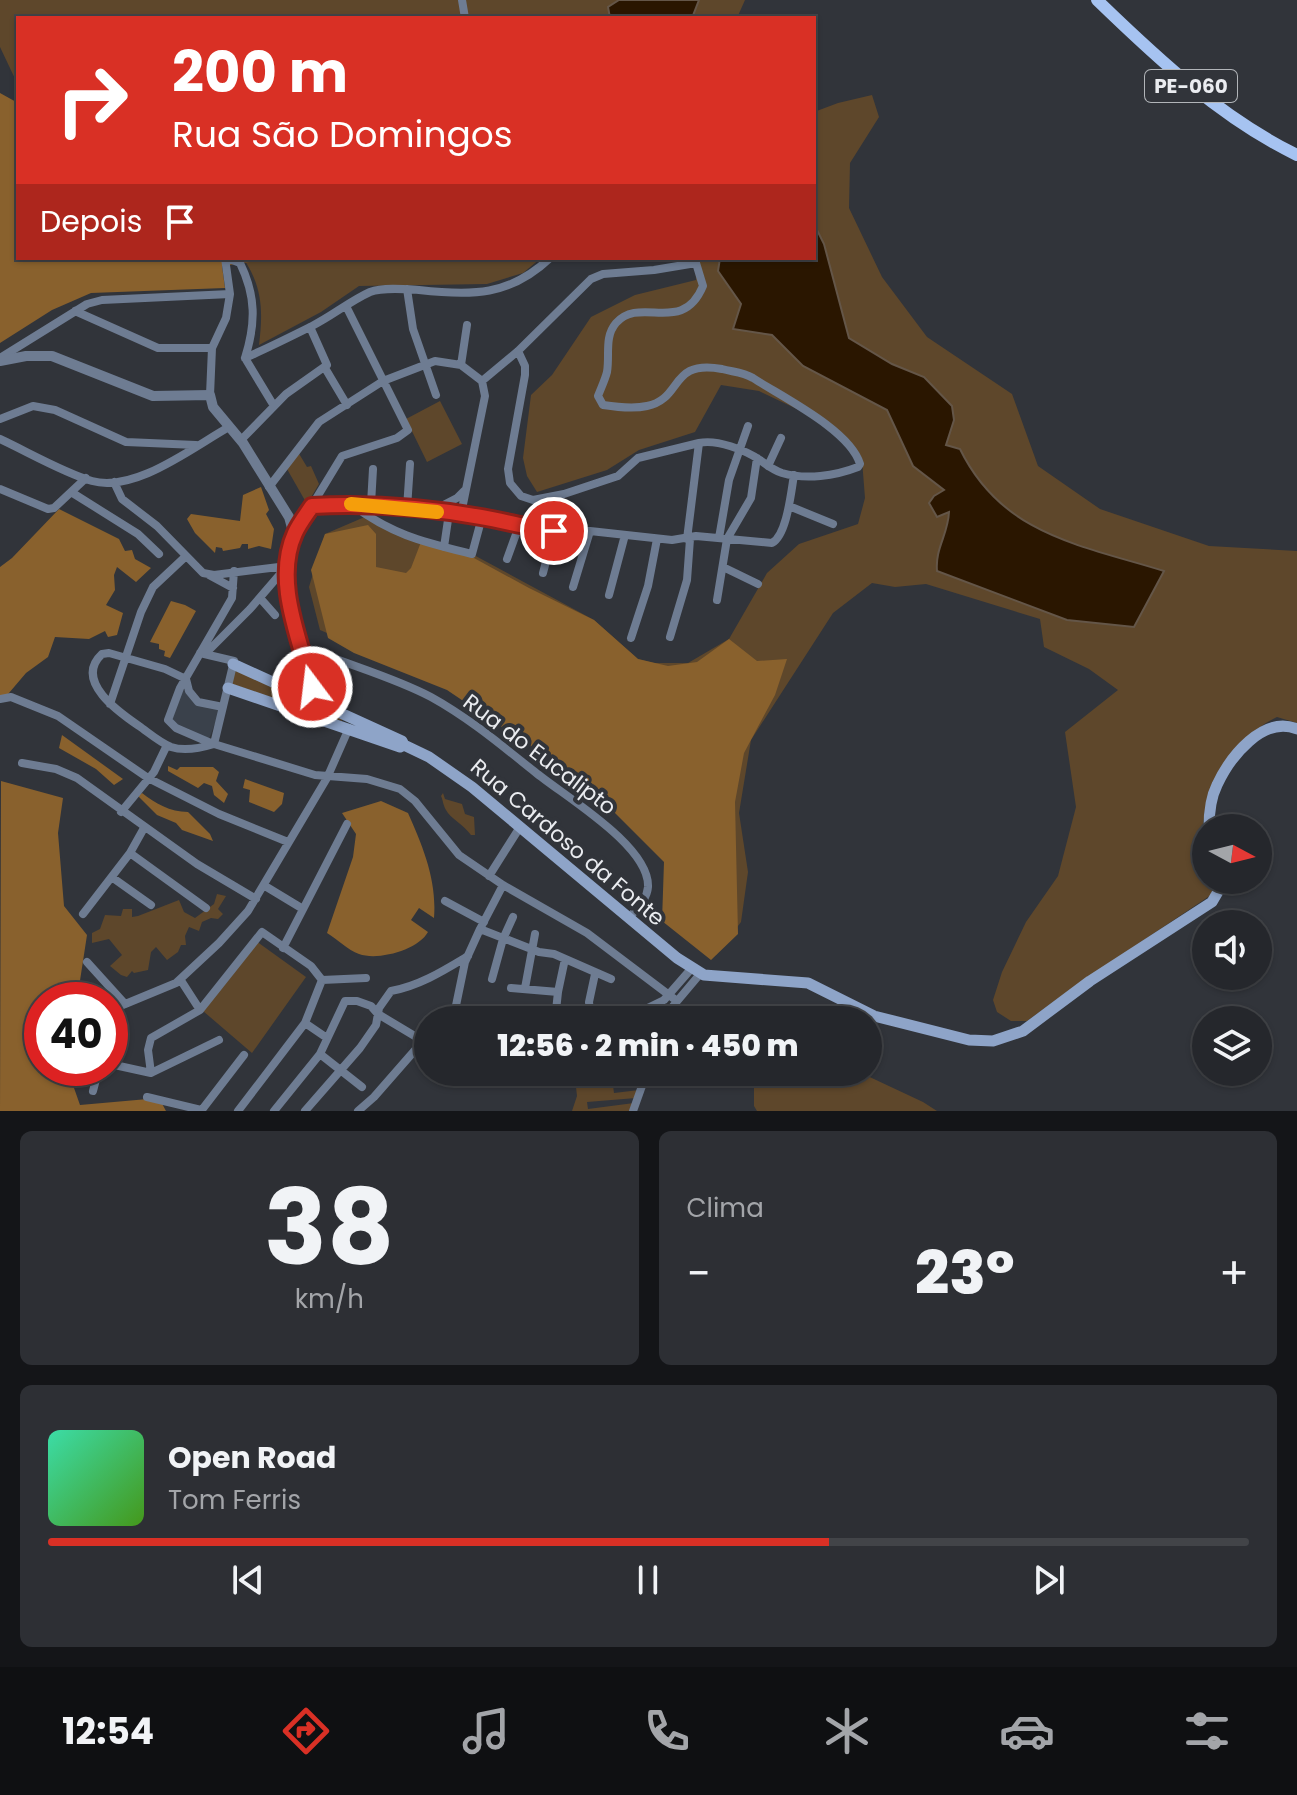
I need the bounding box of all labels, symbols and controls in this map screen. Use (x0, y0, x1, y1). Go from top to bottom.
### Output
text: 200 m (172, 33, 348, 112)
icon: right (40, 48, 144, 152)
road number: PE-060 (1145, 70, 1237, 102)
text: Rua São Domingos (172, 109, 513, 160)
text: Depois (40, 200, 142, 243)
icon: arrive (158, 200, 202, 244)
pin (520, 497, 588, 565)
icon: arrive (532, 509, 576, 553)
position arrow (270, 645, 354, 729)
street label: Rua do Eucalipto (457, 687, 623, 822)
street label: Rua Cardoso da Fonte (464, 752, 672, 933)
north arrow (1192, 814, 1272, 894)
map controls (1192, 814, 1272, 1086)
button: sound (1192, 910, 1272, 990)
speed limit sign: 40 (24, 982, 128, 1086)
button: layers (1192, 1006, 1272, 1086)
text: 12:56 · 2 min · 450 m (497, 1024, 799, 1067)
text: 38 (264, 1155, 394, 1300)
text: Clima (687, 1190, 764, 1226)
text: 23° (915, 1231, 1015, 1315)
text: − (687, 1243, 711, 1304)
text: + (1219, 1243, 1249, 1304)
text: km/h (295, 1281, 364, 1317)
text: Open Road (168, 1436, 336, 1479)
text: Tom Ferris (168, 1482, 301, 1518)
icon: previous (226, 1558, 270, 1602)
icon: pause (626, 1558, 670, 1602)
icon: next (1027, 1558, 1071, 1602)
icon: directions (278, 1703, 334, 1759)
icon: music (458, 1703, 514, 1759)
icon: phone (639, 1703, 695, 1759)
icon: climate (819, 1703, 875, 1759)
icon: car (999, 1703, 1055, 1759)
icon: filters (1179, 1703, 1235, 1759)
text: 12:54 (62, 1706, 154, 1757)

